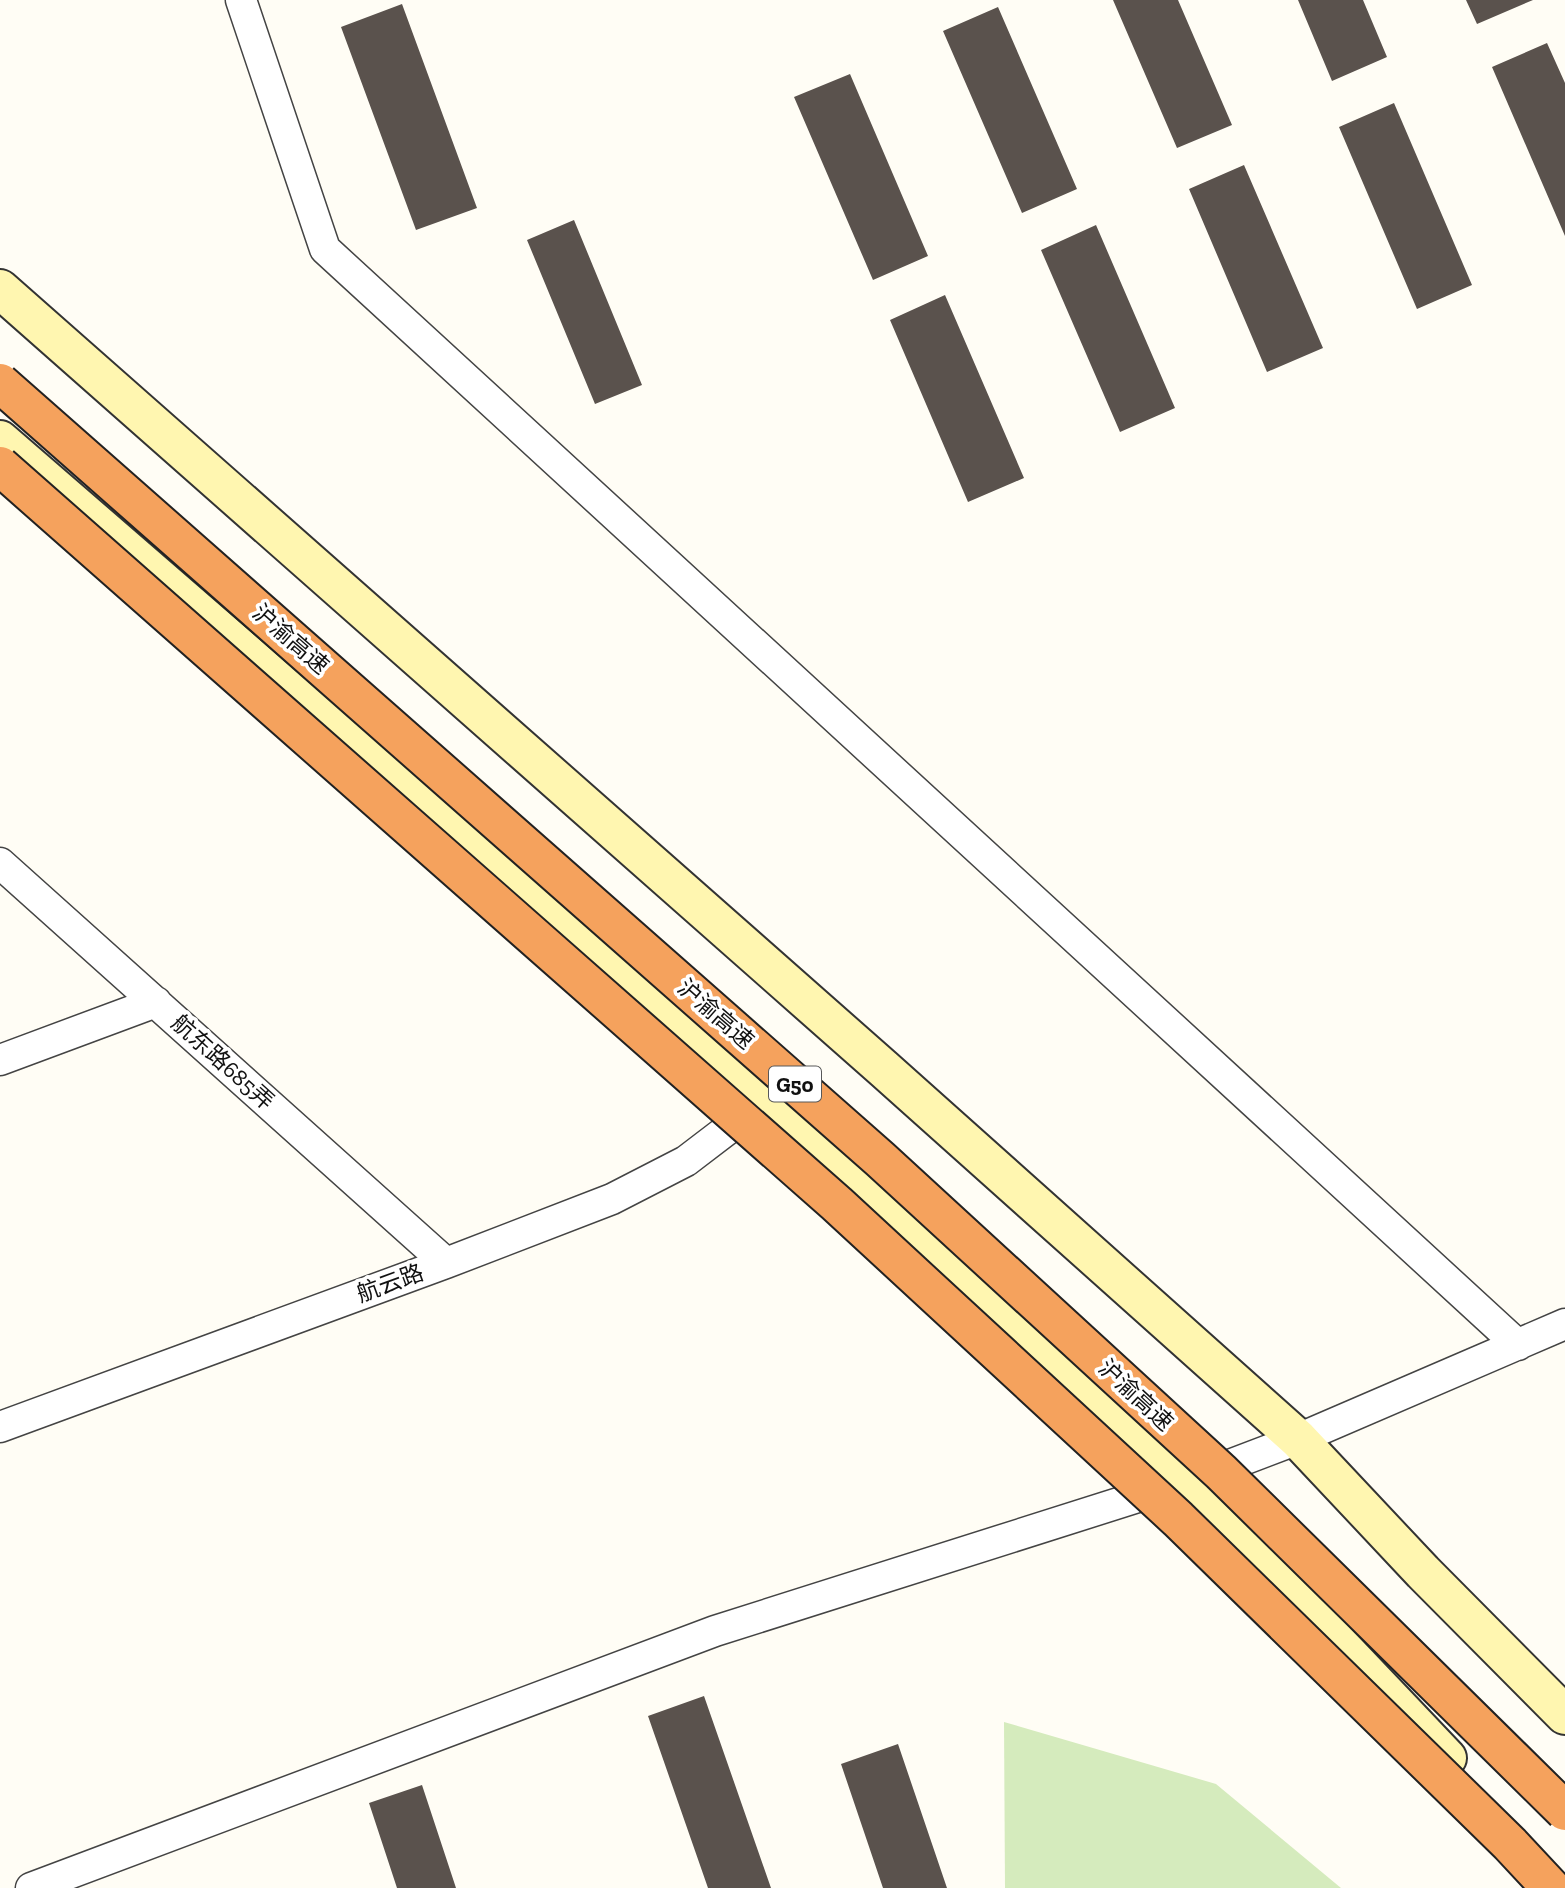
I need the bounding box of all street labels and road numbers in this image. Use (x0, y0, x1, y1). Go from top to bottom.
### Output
street label: 沪渝高速 (247, 598, 335, 680)
street label: 沪渝高速 (672, 973, 760, 1055)
street label: 航东路685弄 (166, 1009, 280, 1115)
road number: G50 (769, 1066, 821, 1102)
street label: 航云路 (353, 1258, 427, 1308)
street label: 沪渝高速 (1093, 1353, 1179, 1437)

